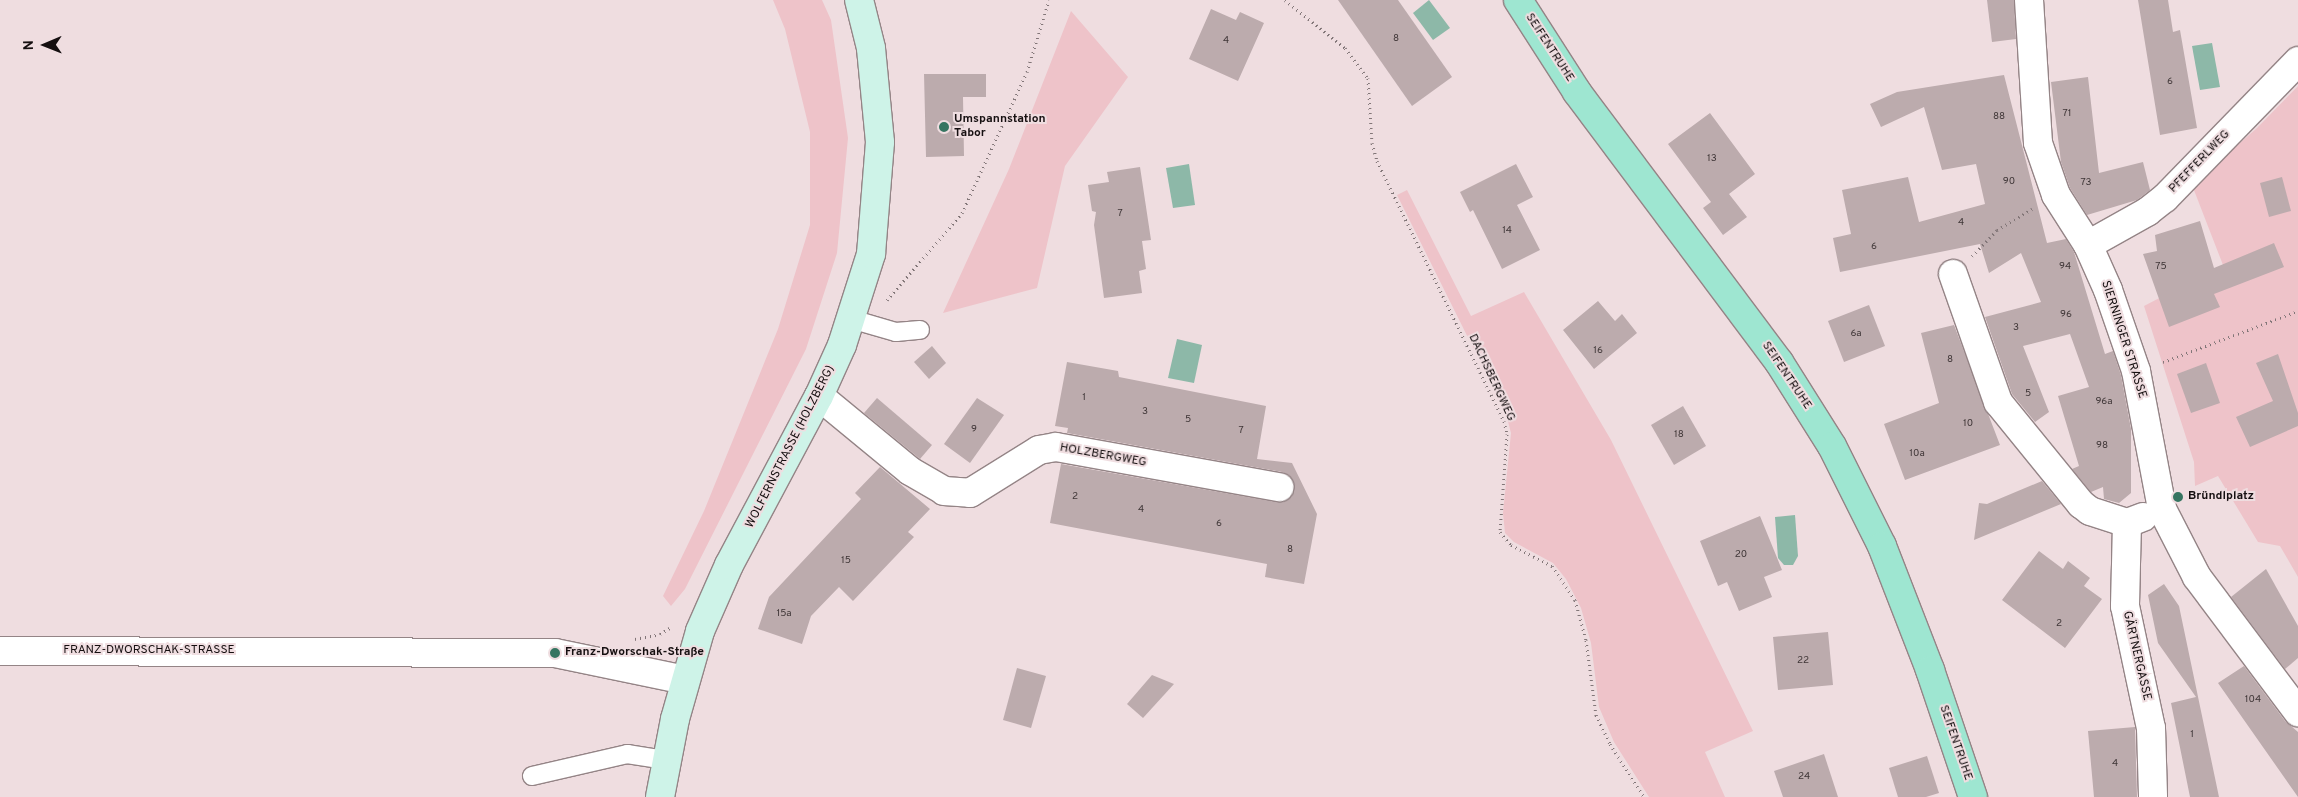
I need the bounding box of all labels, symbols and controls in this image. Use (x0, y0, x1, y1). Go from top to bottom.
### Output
street label: SEIFENTRUHE (1522, 11, 1576, 85)
north arrow (20, 20, 70, 70)
house number: 8 (1393, 33, 1399, 45)
house number: 4 (1223, 35, 1229, 47)
text: N (21, 40, 38, 50)
house number: 6 (2167, 76, 2173, 88)
house number: 71 (2062, 108, 2072, 120)
house number: 88 (1993, 111, 2005, 123)
place label: Umspannstation Tabor (954, 113, 1046, 141)
marker: Umspannstation Tabor (938, 121, 950, 133)
street label: PFEFFERLWEG (2167, 128, 2233, 196)
house number: 13 (1707, 153, 1717, 165)
house number: 90 (2003, 176, 2015, 188)
house number: 73 (2080, 177, 2092, 189)
house number: 7 (1117, 208, 1123, 220)
house number: 4 (1958, 217, 1964, 229)
house number: 14 (1502, 225, 1512, 237)
house number: 6 (1871, 241, 1877, 253)
house number: 94 (2059, 261, 2071, 273)
house number: 75 (2155, 261, 2167, 273)
street label: SIERNINGER STRASSE (2097, 279, 2149, 401)
house number: 96 (2060, 309, 2072, 321)
house number: 3 (2013, 322, 2019, 334)
house number: 6a (1850, 328, 1862, 340)
street label: DACHSBERGWEG (1465, 332, 1517, 424)
street label: SEIFENTRUHE (1758, 339, 1814, 413)
house number: 16 (1593, 345, 1603, 357)
house number: 8 (1947, 354, 1953, 366)
street label: WOLFERNSTRASSE (HOLZBERG) (744, 363, 838, 531)
house number: 5 (2025, 388, 2031, 400)
house number: 1 (1082, 392, 1086, 404)
house number: 96a (2095, 396, 2113, 408)
house number: 3 (1142, 406, 1148, 418)
house number: 5 (1185, 414, 1191, 426)
house number: 10 (1963, 418, 1973, 430)
house number: 9 (971, 424, 977, 436)
house number: 7 (1238, 425, 1244, 437)
house number: 18 (1674, 429, 1684, 441)
house number: 98 (2096, 440, 2108, 452)
street label: HOLZBERGWEG (1059, 441, 1147, 471)
house number: 10a (1909, 448, 1925, 460)
place label: Bründlplatz (2188, 490, 2254, 504)
house number: 2 (1072, 491, 1078, 503)
marker: Bründlplatz (2172, 491, 2184, 503)
house number: 4 (1138, 504, 1144, 516)
house number: 6 (1216, 518, 1222, 530)
house number: 8 (1287, 544, 1293, 556)
house number: 20 (1735, 549, 1747, 561)
house number: 15 (841, 555, 851, 567)
house number: 15a (776, 608, 792, 620)
street label: GÄRTNERGASSE (2119, 610, 2153, 702)
house number: 2 (2056, 618, 2062, 630)
street label: FRANZ-DWORSCHAK-STRASSE (63, 644, 235, 658)
place label: Franz-Dworschak-Straße (565, 646, 704, 660)
marker: Franz-Dworschak-Straße (549, 647, 561, 659)
house number: 22 (1797, 655, 1809, 667)
house number: 104 (2245, 694, 2261, 706)
street label: SEIFENTRUHE (1935, 704, 1975, 782)
house number: 1 (2190, 729, 2194, 741)
house number: 4 (2112, 758, 2118, 770)
house number: 24 (1798, 771, 1810, 783)

